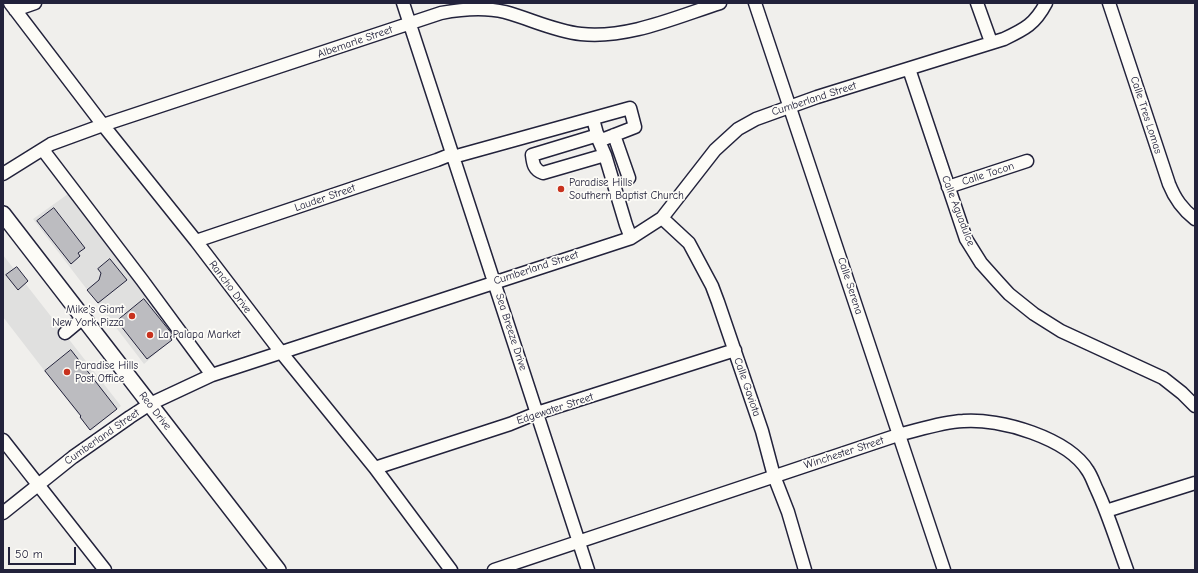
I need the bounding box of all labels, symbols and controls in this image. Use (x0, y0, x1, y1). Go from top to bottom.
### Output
street label: Albemarle Street (316, 23, 394, 61)
street label: Calle Tres Lomas (1127, 75, 1165, 155)
street label: Cumberland Street (770, 79, 858, 119)
street label: Calle Tocon (960, 159, 1016, 189)
street label: Calle Aguadulce (938, 174, 978, 248)
place label: Paradise Hills Southern Baptist Church (569, 176, 684, 202)
street label: Lauder Street (293, 181, 357, 215)
marker: Paradise Hills Southern Baptist Church (556, 184, 566, 194)
street label: Cumberland Street (492, 248, 580, 288)
street label: Calle Serena (835, 256, 865, 316)
street label: Rancho Drive (206, 258, 254, 316)
street label: Sea Breeze Drive (492, 292, 530, 372)
place label: Mike's Giant New York Pizza (52, 303, 124, 329)
marker: Mike's Giant New York Pizza (127, 311, 137, 321)
place label: La Palapa Market (158, 328, 240, 342)
marker: La Palapa Market (145, 330, 155, 340)
street label: Calle Gaviota (731, 356, 763, 418)
place label: Paradise Hills Post Office (75, 359, 138, 385)
marker: Paradise Hills Post Office (62, 367, 72, 377)
street label: Reo Drive (136, 389, 174, 433)
street label: Edgewater Street (515, 390, 595, 428)
street label: Cumberland Street (62, 406, 142, 468)
street label: Winchester Street (802, 434, 886, 472)
scale bar (10, 539, 78, 565)
text: 50 m (15, 547, 43, 561)

